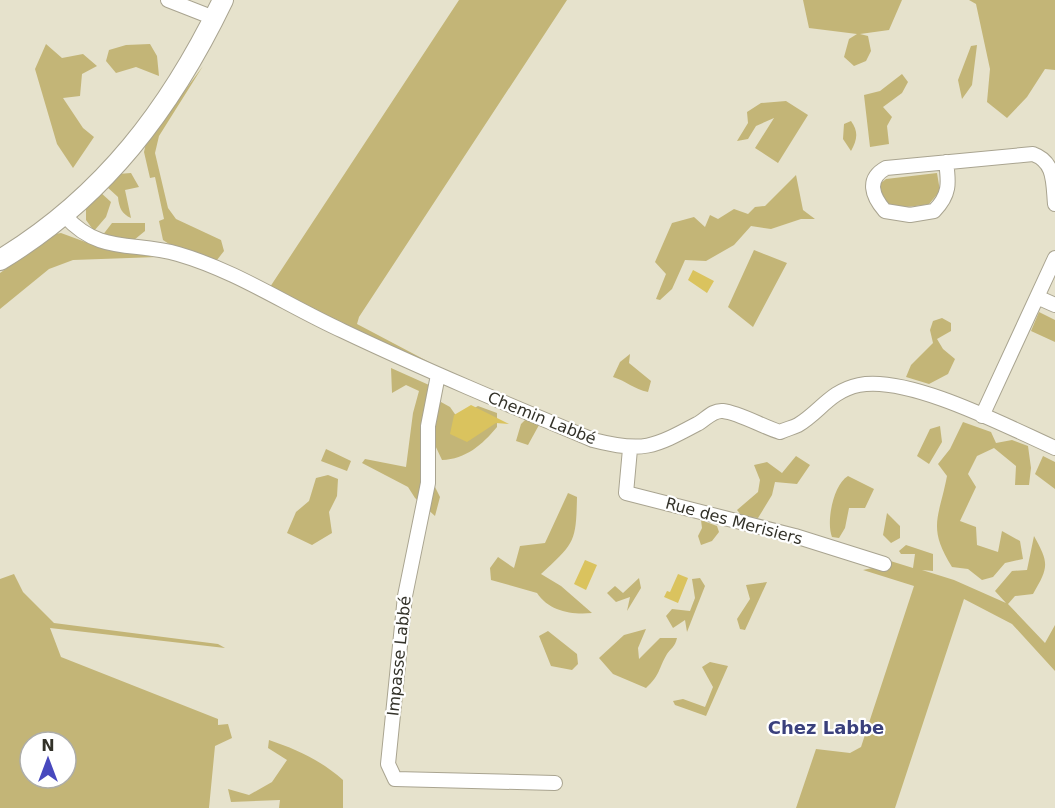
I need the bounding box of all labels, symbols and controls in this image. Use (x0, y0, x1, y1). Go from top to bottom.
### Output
street label: Chemin Labbé (485, 388, 599, 448)
street label: Rue des Merisiers (663, 494, 805, 548)
street label: Impasse Labbé (383, 595, 415, 717)
district label: Chez Labbe (768, 717, 884, 738)
north arrow (18, 730, 78, 790)
text: N (41, 736, 55, 755)

